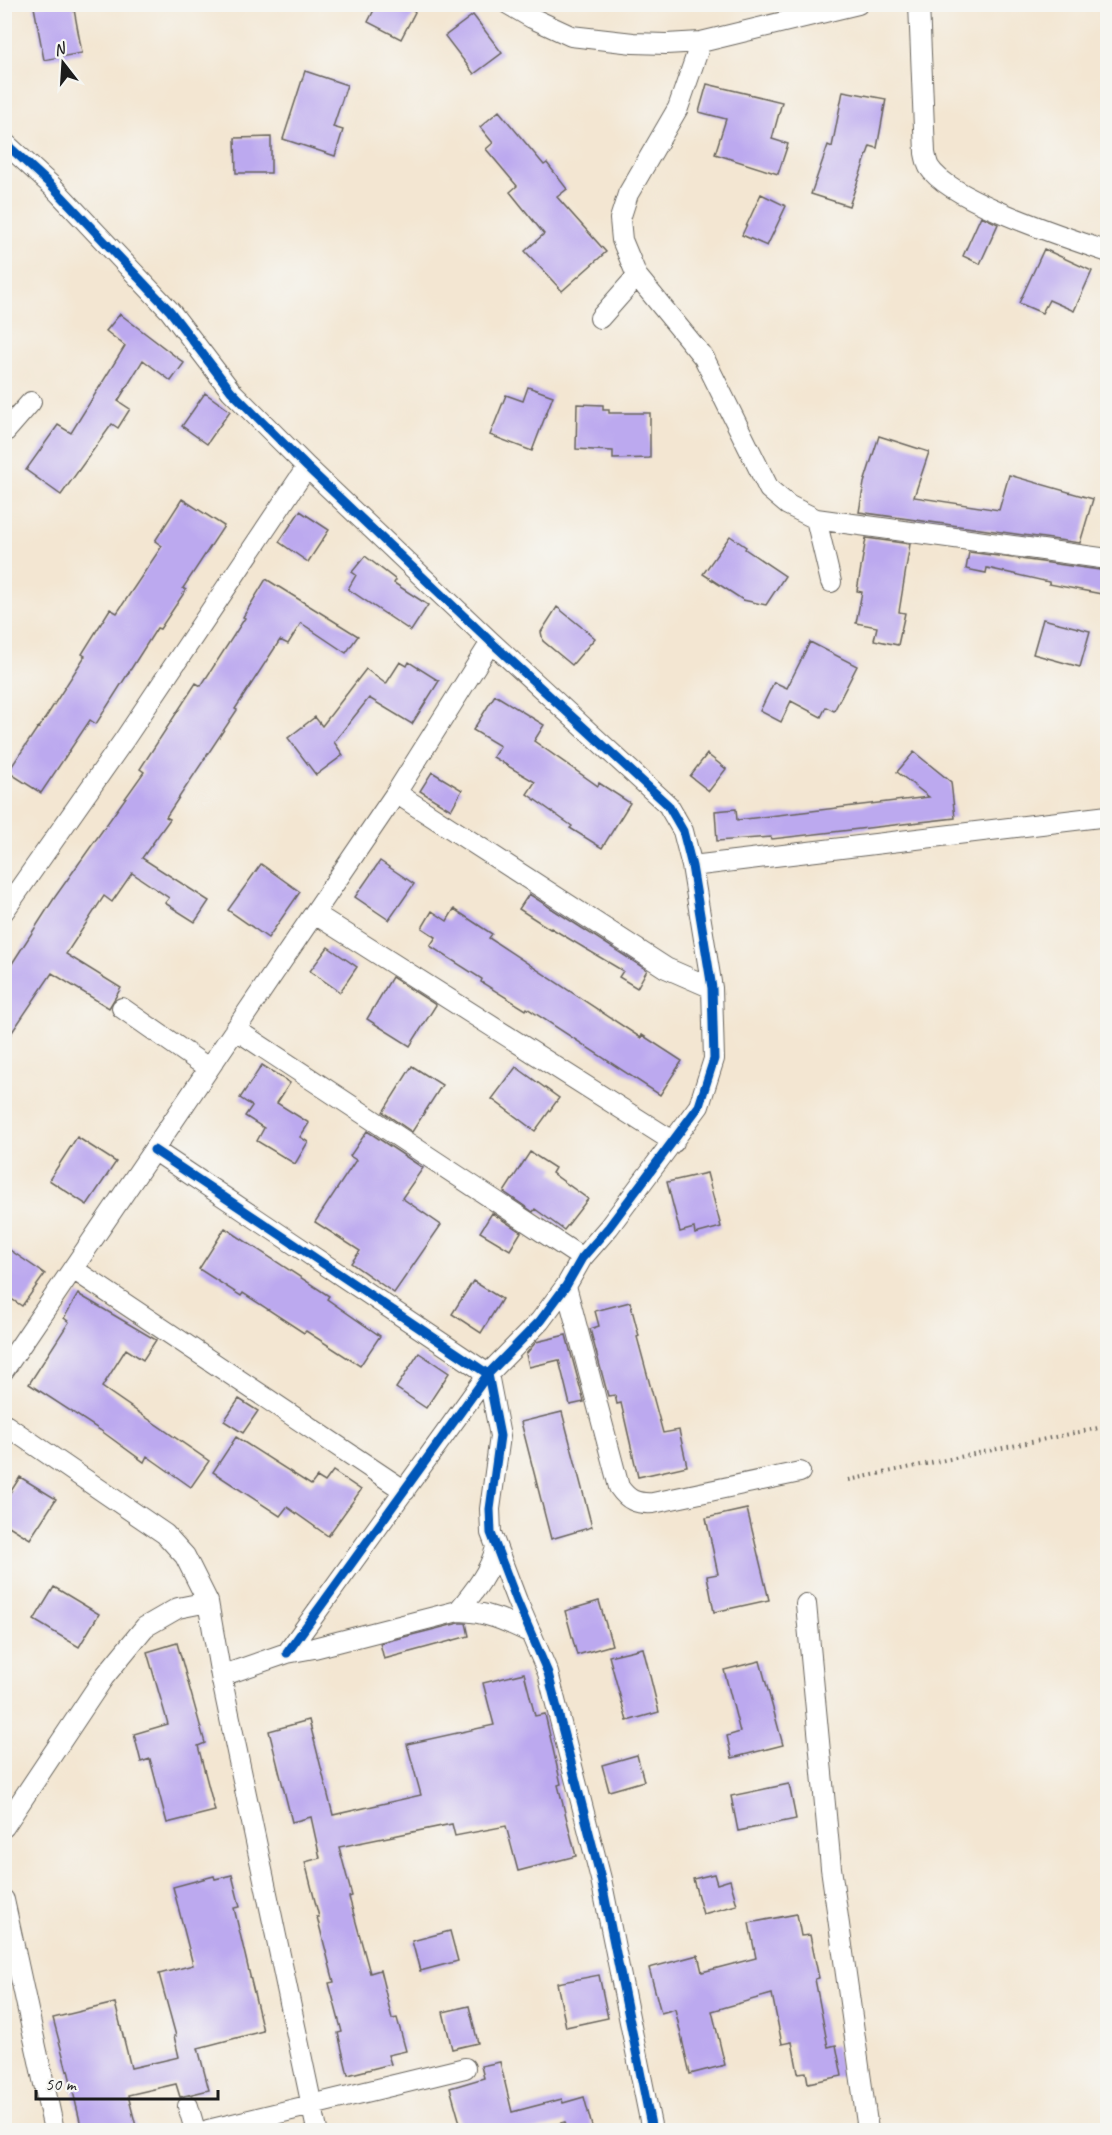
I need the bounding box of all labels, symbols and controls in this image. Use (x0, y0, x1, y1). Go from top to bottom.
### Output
north arrow (33, 33, 93, 93)
text: N (51, 38, 70, 61)
scale bar (36, 2063, 218, 2101)
text: 50 m (45, 2073, 78, 2095)

